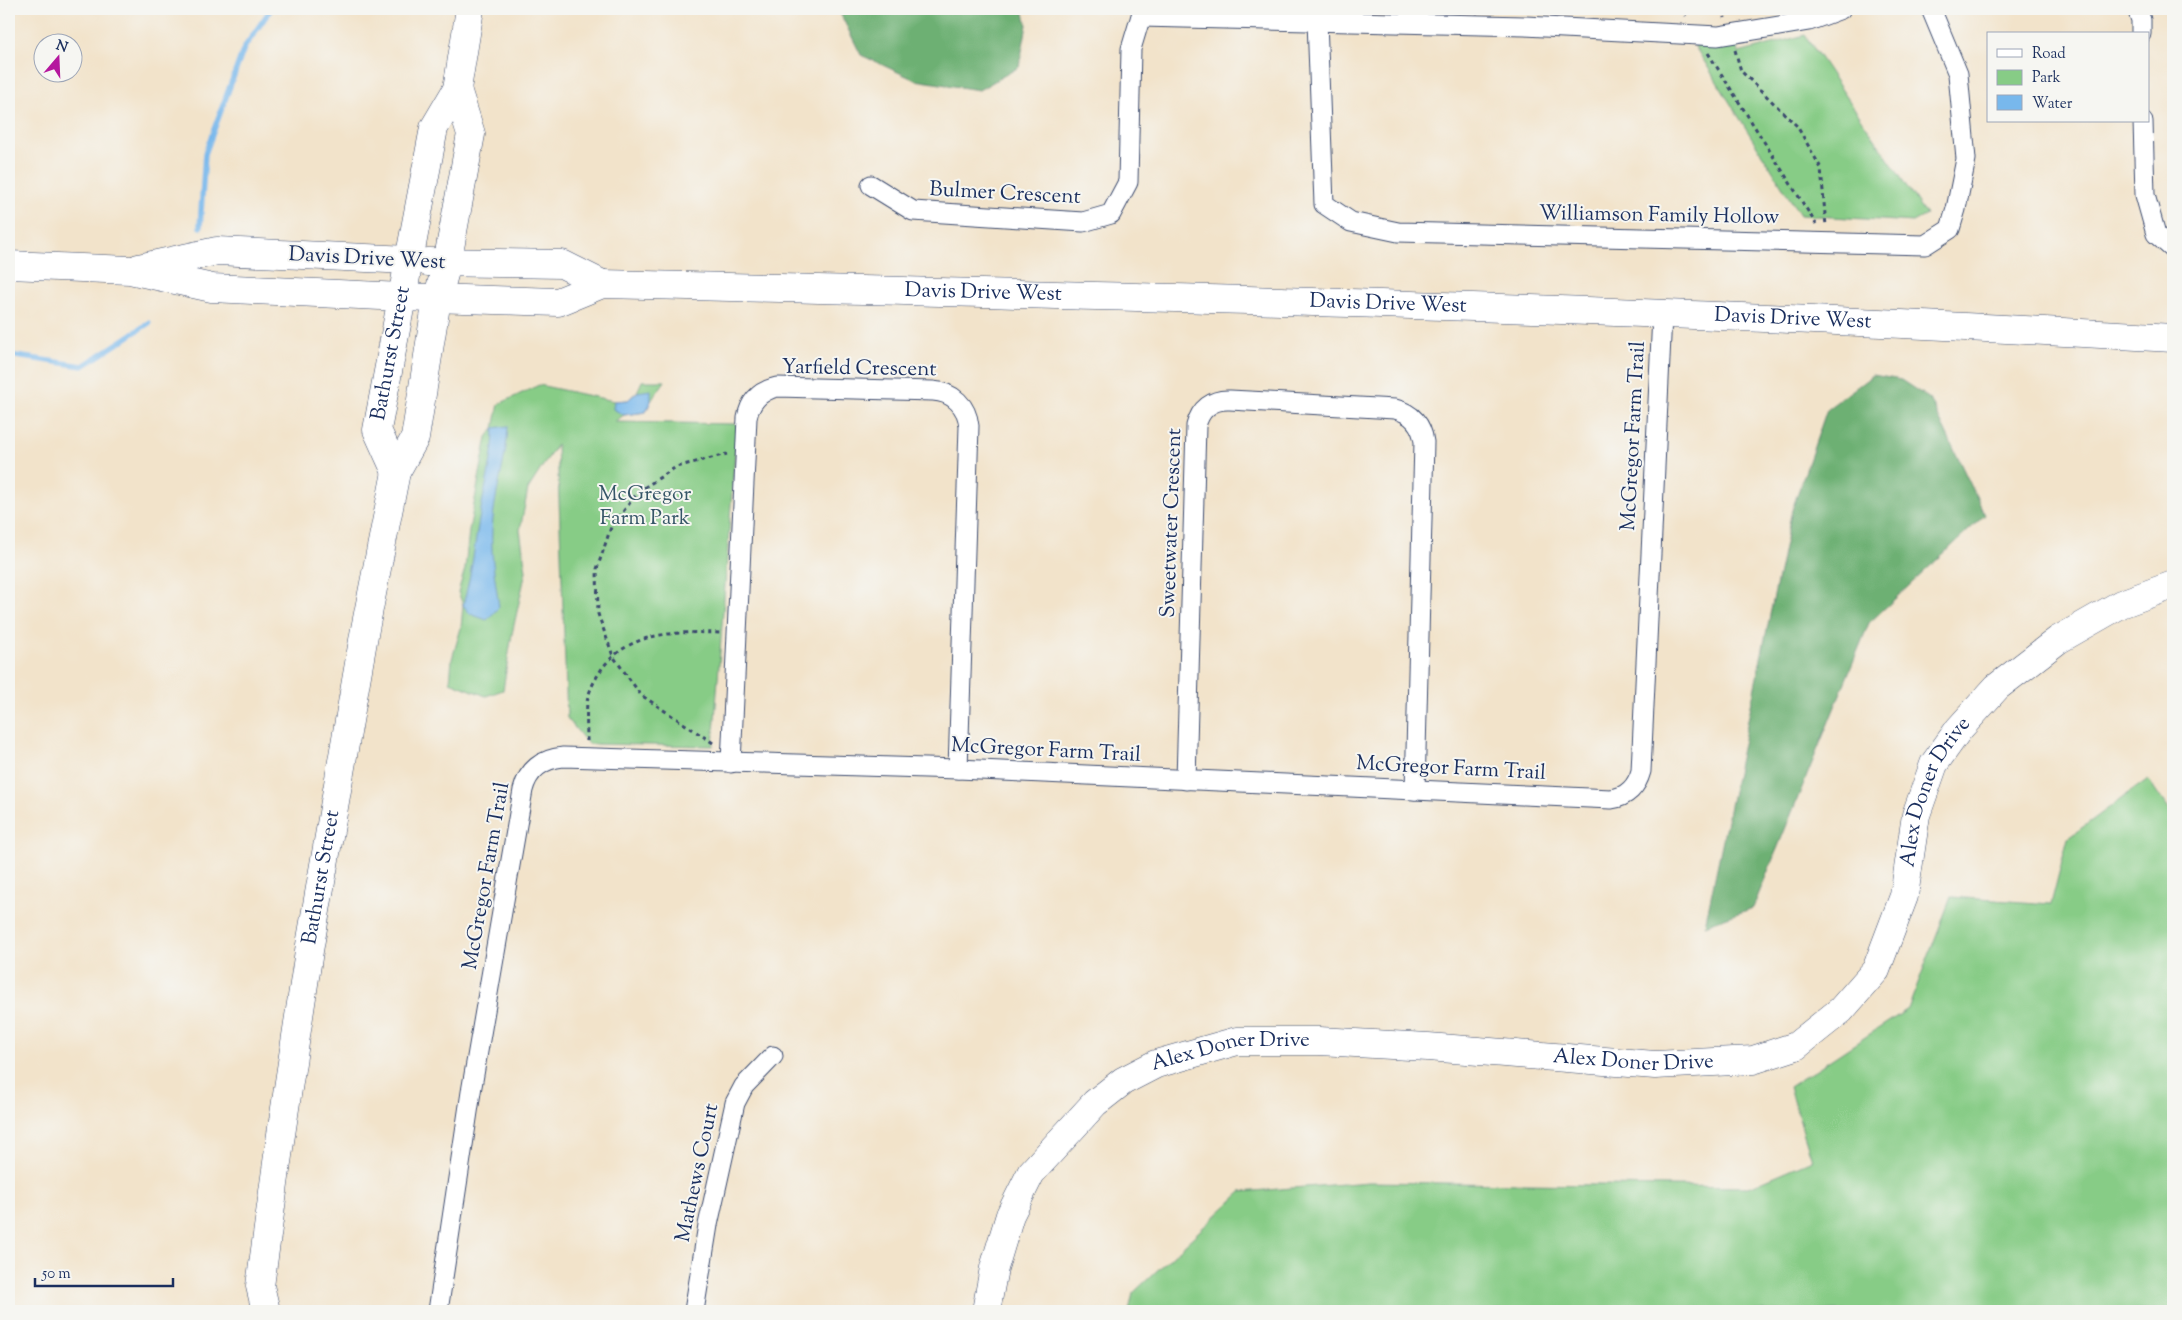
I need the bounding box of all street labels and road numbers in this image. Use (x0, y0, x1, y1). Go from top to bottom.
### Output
street label: Bulmer Crescent (928, 175, 1082, 213)
street label: Williamson Family Hollow (1539, 199, 1780, 233)
street label: Davis Drive West (288, 240, 446, 278)
street label: Davis Drive West (904, 276, 1062, 310)
street label: Bathurst Street (364, 284, 419, 423)
street label: Davis Drive West (1309, 287, 1467, 322)
street label: Davis Drive West (1714, 301, 1872, 338)
street label: McGregor Farm Trail (1614, 340, 1654, 532)
street label: Yarfield Crescent (781, 353, 937, 385)
street label: Sweetwater Crescent (1154, 428, 1190, 618)
street label: Alex Doner Drive (1893, 710, 1978, 869)
street label: McGregor Farm Trail (950, 731, 1142, 771)
street label: McGregor Farm Trail (1355, 749, 1547, 789)
street label: McGregor Farm Trail (456, 780, 518, 972)
street label: Bathurst Street (295, 808, 348, 947)
street label: Alex Doner Drive (1148, 1026, 1310, 1080)
street label: Alex Doner Drive (1552, 1042, 1715, 1080)
street label: Mathews Court (669, 1101, 727, 1245)

